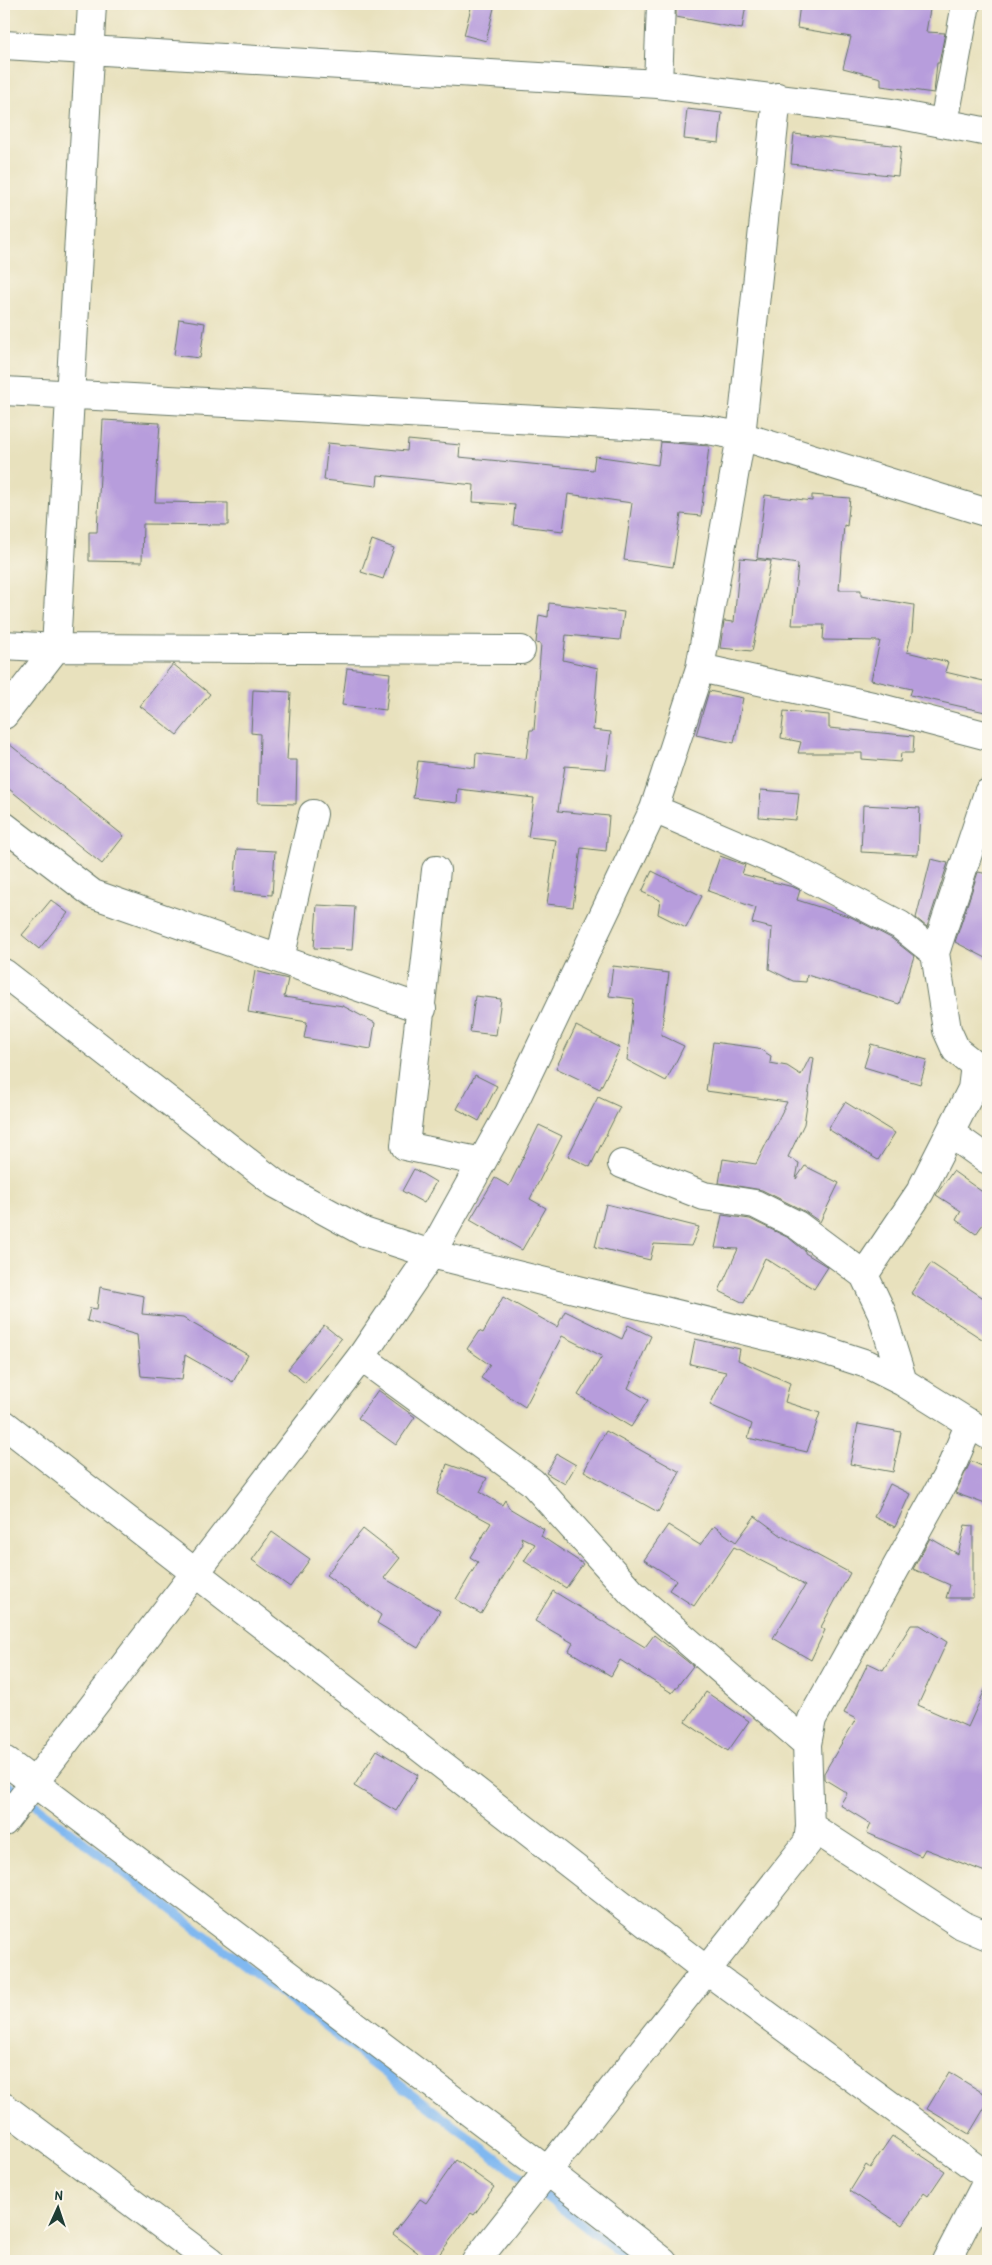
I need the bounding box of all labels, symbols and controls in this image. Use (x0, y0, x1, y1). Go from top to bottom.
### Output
north arrow (32, 2182, 82, 2232)
text: N (54, 2185, 63, 2204)

